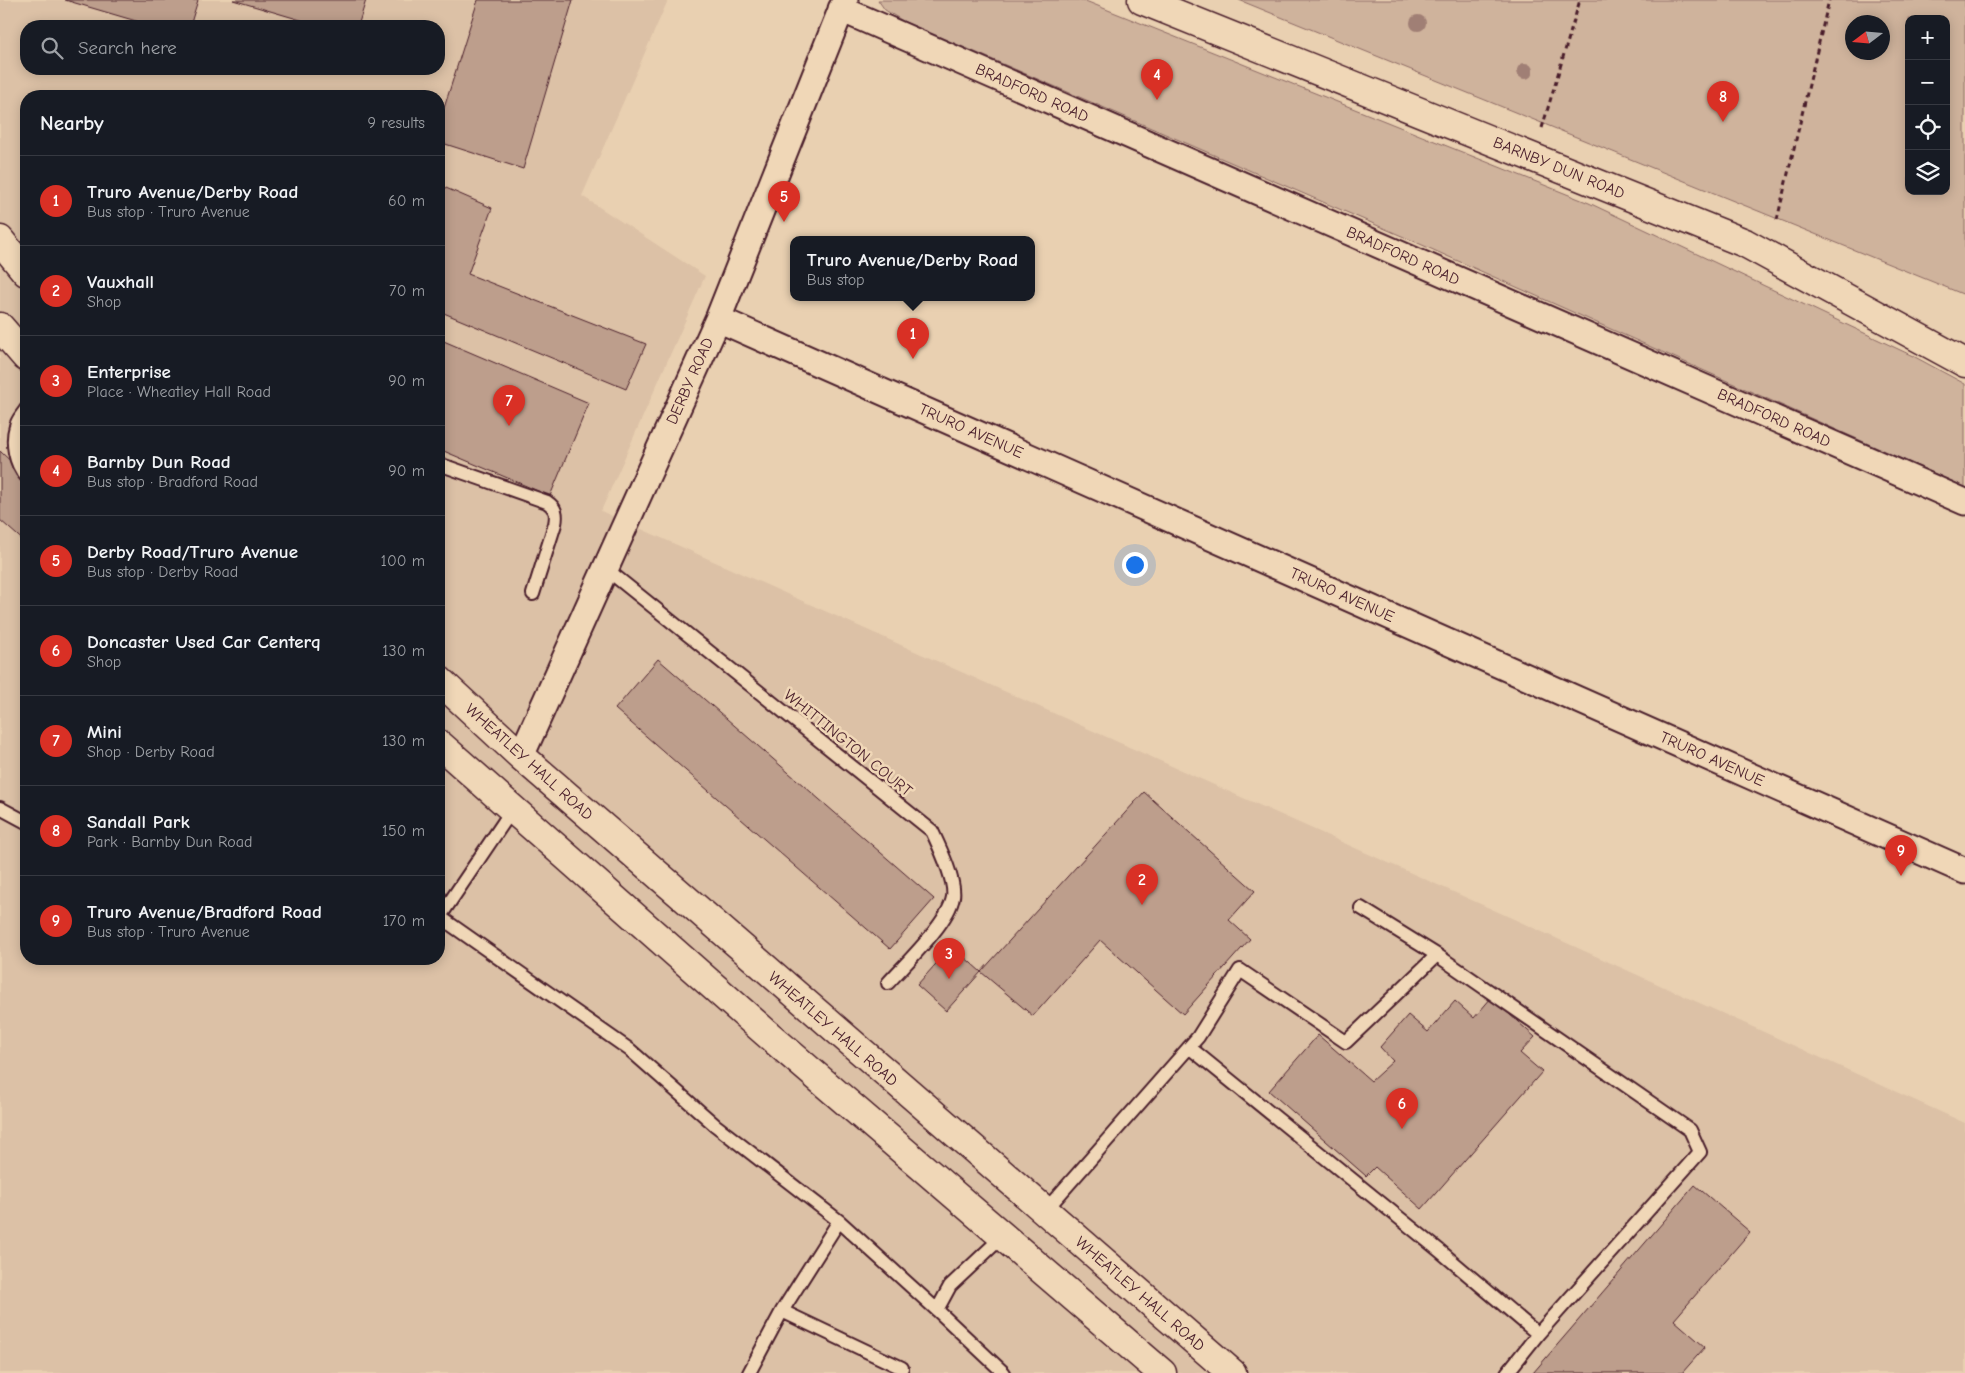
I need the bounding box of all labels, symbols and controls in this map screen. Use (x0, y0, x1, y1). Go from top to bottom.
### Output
north arrow (1845, 15, 1890, 60)
map controls (1905, 15, 1950, 195)
button: + (1905, 15, 1950, 60)
search box (20, 20, 445, 75)
icon: search (38, 34, 66, 62)
text: Search here (78, 37, 177, 59)
pin: 4 (1141, 59, 1173, 100)
street label: BRADFORD ROAD (973, 60, 1091, 126)
button: − (1905, 60, 1950, 105)
pin: 8 (1707, 81, 1739, 122)
button: locate (1905, 105, 1950, 150)
text: Nearby (40, 111, 104, 135)
text: 9 results (368, 114, 425, 132)
street label: BARNBY DUN ROAD (1491, 133, 1627, 203)
button: layers (1905, 150, 1950, 195)
text: Truro Avenue/Derby Road (87, 181, 298, 203)
pin: 5 (768, 181, 800, 222)
text: 1 (53, 192, 59, 210)
text: 60 m (388, 192, 425, 210)
text: Bus stop · Truro Avenue (87, 203, 250, 221)
street label: BRADFORD ROAD (1344, 223, 1462, 289)
popup (790, 236, 1035, 301)
text: Truro Avenue/Derby Road (807, 249, 1018, 271)
text: Vauxhall (87, 271, 154, 293)
text: Bus stop (807, 271, 865, 289)
text: 2 (52, 282, 60, 300)
text: 70 m (389, 282, 425, 300)
text: Shop (87, 293, 121, 311)
pin: 1 (897, 318, 929, 359)
street label: DERBY ROAD (663, 335, 717, 427)
text: Enterprise (87, 361, 171, 383)
text: 3 (52, 372, 60, 390)
text: 90 m (388, 372, 425, 390)
text: Place · Wheatley Hall Road (87, 383, 271, 401)
pin: 7 (493, 385, 525, 426)
street label: BRADFORD ROAD (1715, 385, 1833, 451)
street label: TRURO AVENUE (916, 400, 1026, 462)
text: Barnby Dun Road (87, 451, 231, 473)
text: 4 (52, 462, 60, 480)
text: 90 m (388, 462, 425, 480)
text: Bus stop · Bradford Road (87, 473, 258, 491)
text: Derby Road/Truro Avenue (87, 541, 298, 563)
text: 5 (52, 552, 60, 570)
text: 100 m (381, 552, 425, 570)
your location (1122, 552, 1148, 578)
text: Bus stop · Derby Road (87, 563, 238, 581)
street label: TRURO AVENUE (1287, 564, 1397, 626)
text: Doncaster Used Car Centerq (87, 631, 321, 653)
text: 6 (52, 642, 60, 660)
text: 130 m (382, 642, 425, 660)
text: Shop (87, 653, 121, 671)
street label: WHITTINGTON COURT (780, 686, 916, 801)
street label: WHEATLEY HALL ROAD (462, 700, 596, 824)
text: Mini (87, 721, 122, 743)
street label: TRURO AVENUE (1657, 728, 1767, 790)
text: 7 (52, 732, 60, 750)
text: 130 m (382, 732, 425, 750)
text: Shop · Derby Road (87, 743, 215, 761)
text: Sandall Park (87, 811, 190, 833)
text: 8 (52, 822, 60, 840)
text: 150 m (382, 822, 425, 840)
text: Park · Barnby Dun Road (87, 833, 252, 851)
pin: 9 (1885, 835, 1917, 876)
pin: 2 (1126, 864, 1158, 905)
text: Truro Avenue/Bradford Road (87, 901, 322, 923)
text: 9 (52, 912, 60, 930)
text: 170 m (383, 912, 425, 930)
text: Bus stop · Truro Avenue (87, 923, 250, 941)
pin: 3 (933, 938, 965, 979)
street label: WHEATLEY HALL ROAD (765, 968, 901, 1090)
pin: 6 (1386, 1088, 1418, 1129)
street label: WHEATLEY HALL ROAD (1072, 1233, 1208, 1355)

